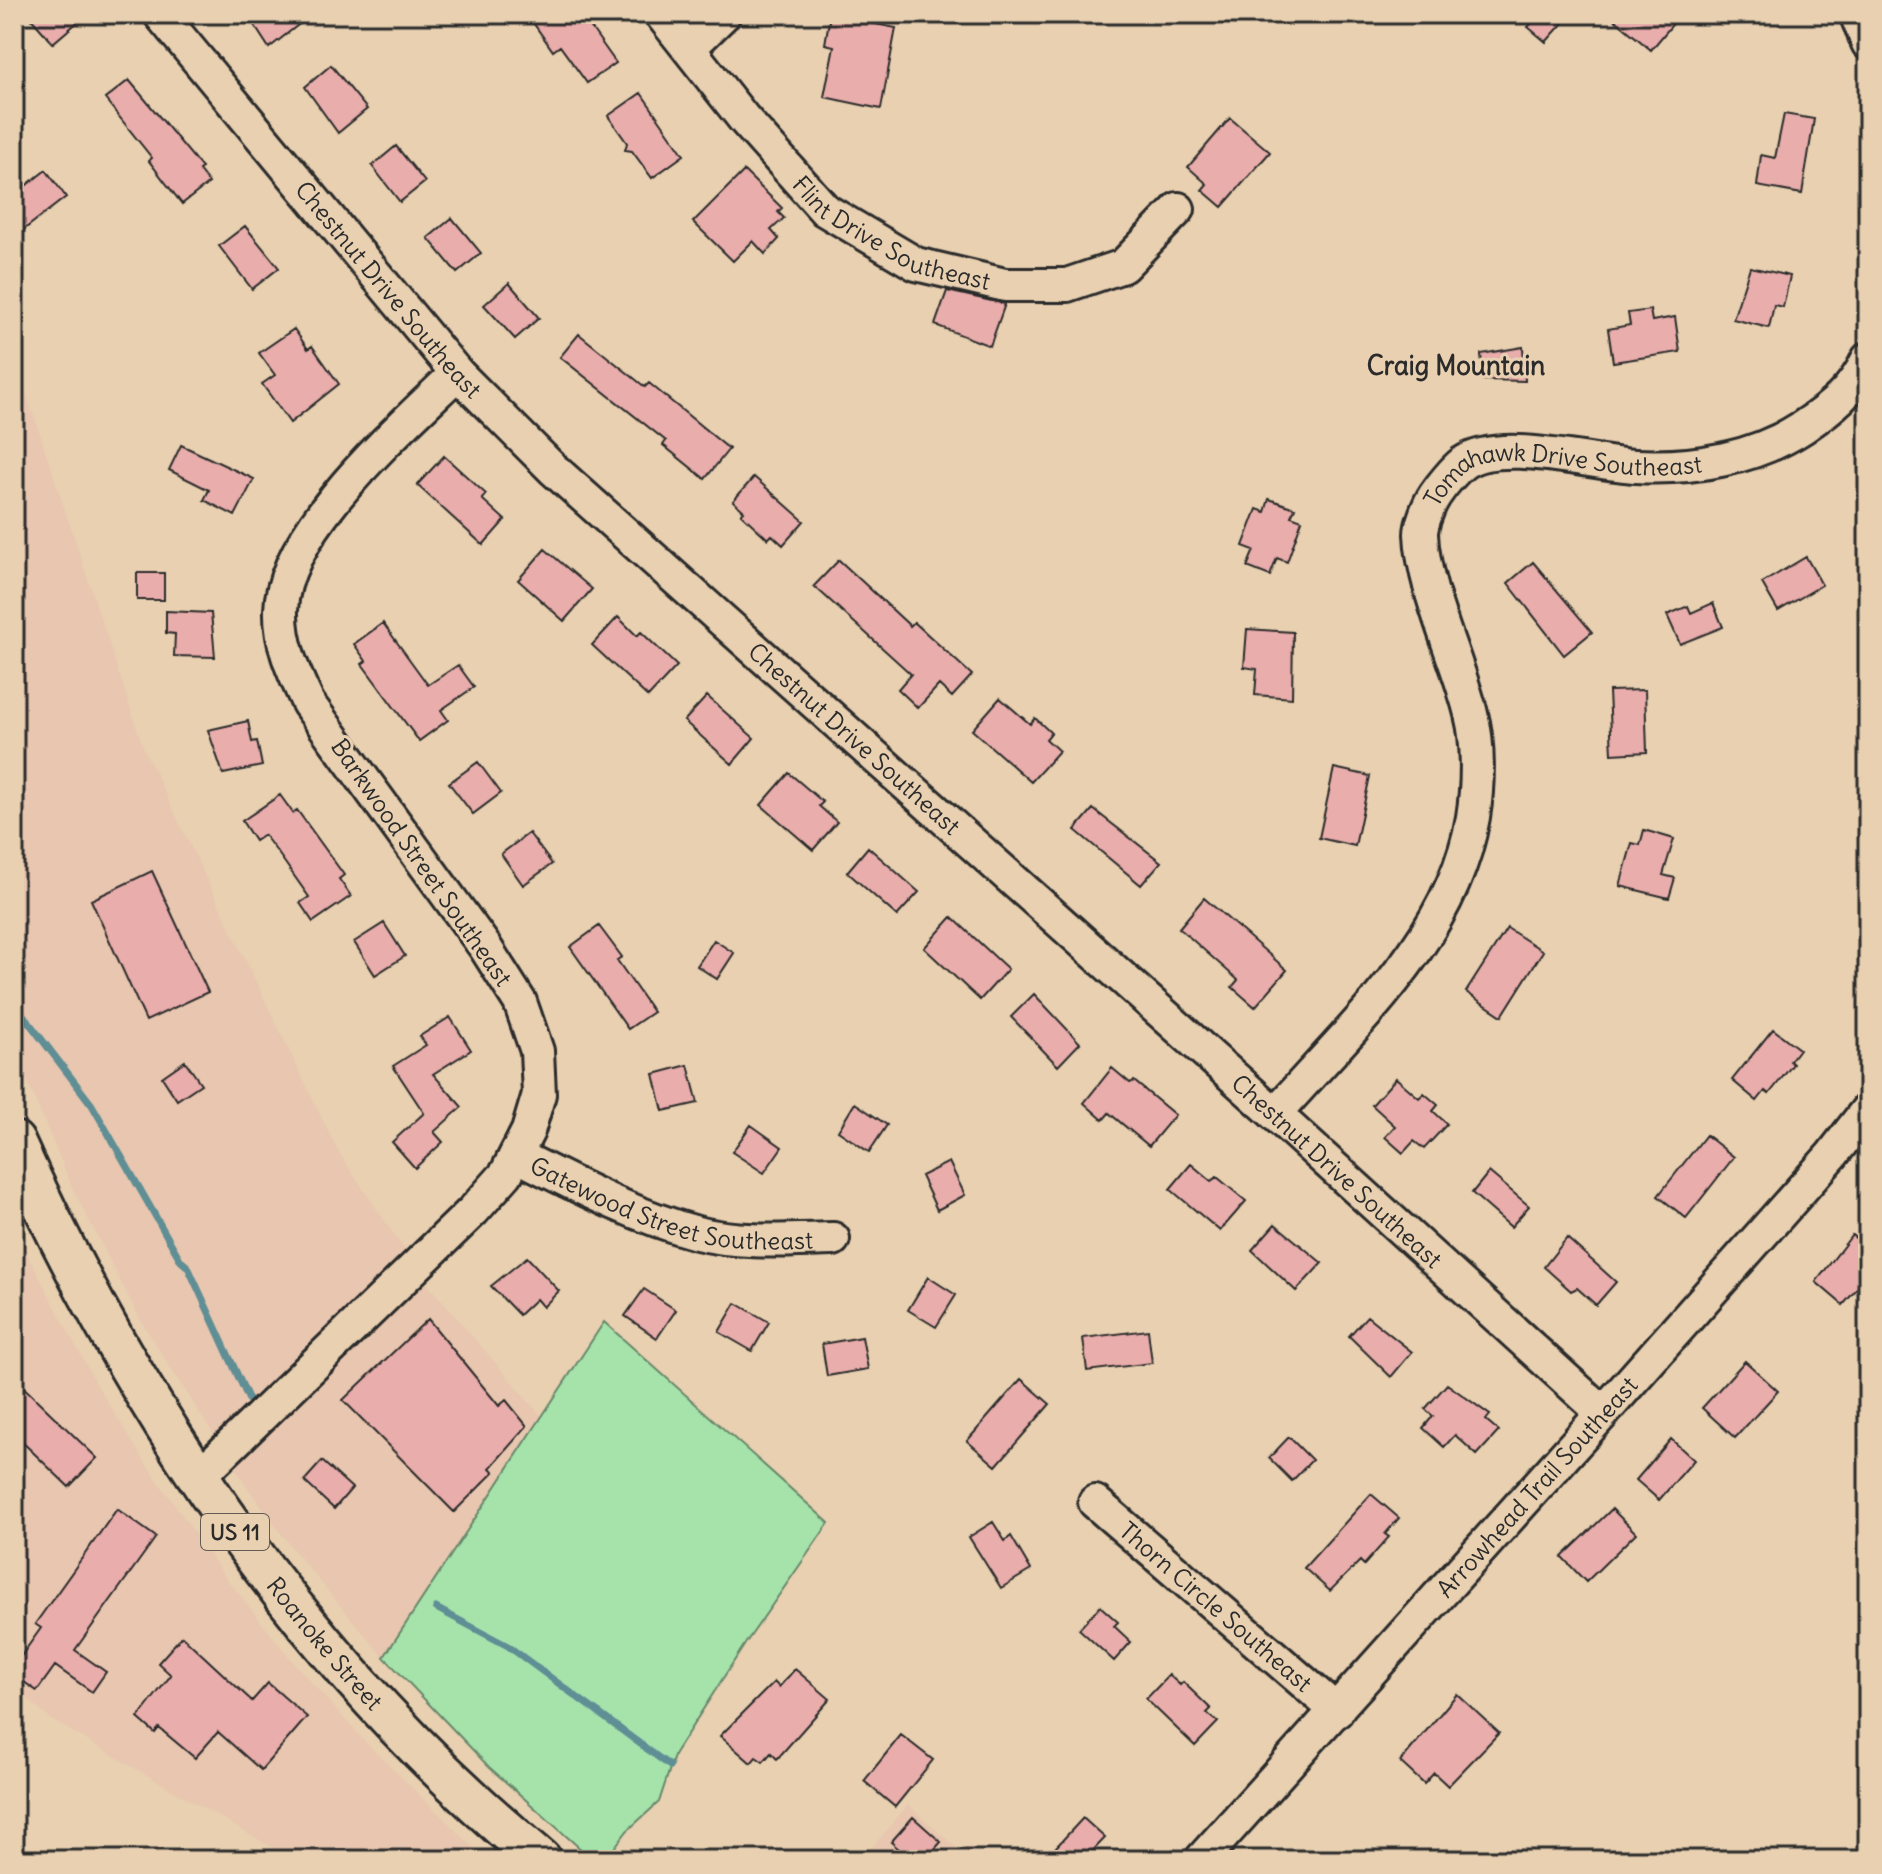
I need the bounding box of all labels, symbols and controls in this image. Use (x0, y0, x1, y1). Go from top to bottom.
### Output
street label: Flint Drive Southeast (786, 169, 993, 296)
street label: Chestnut Drive Southeast (289, 175, 488, 404)
district label: Craig Mountain (1367, 349, 1545, 382)
street label: Tomahawk Drive Southeast (1417, 437, 1704, 511)
street label: Chestnut Drive Southeast (742, 636, 967, 841)
street label: Barkwood Street Southeast (325, 732, 519, 992)
street label: Chestnut Drive Southeast (1226, 1068, 1449, 1274)
street label: Gatewood Street Southeast (525, 1150, 814, 1256)
street label: Arrowhead Trail Southeast (1430, 1370, 1644, 1603)
road number: US 11 (201, 1514, 269, 1550)
street label: Thorn Circle Southeast (1114, 1515, 1319, 1698)
street label: Roanoke Street (261, 1571, 389, 1716)

